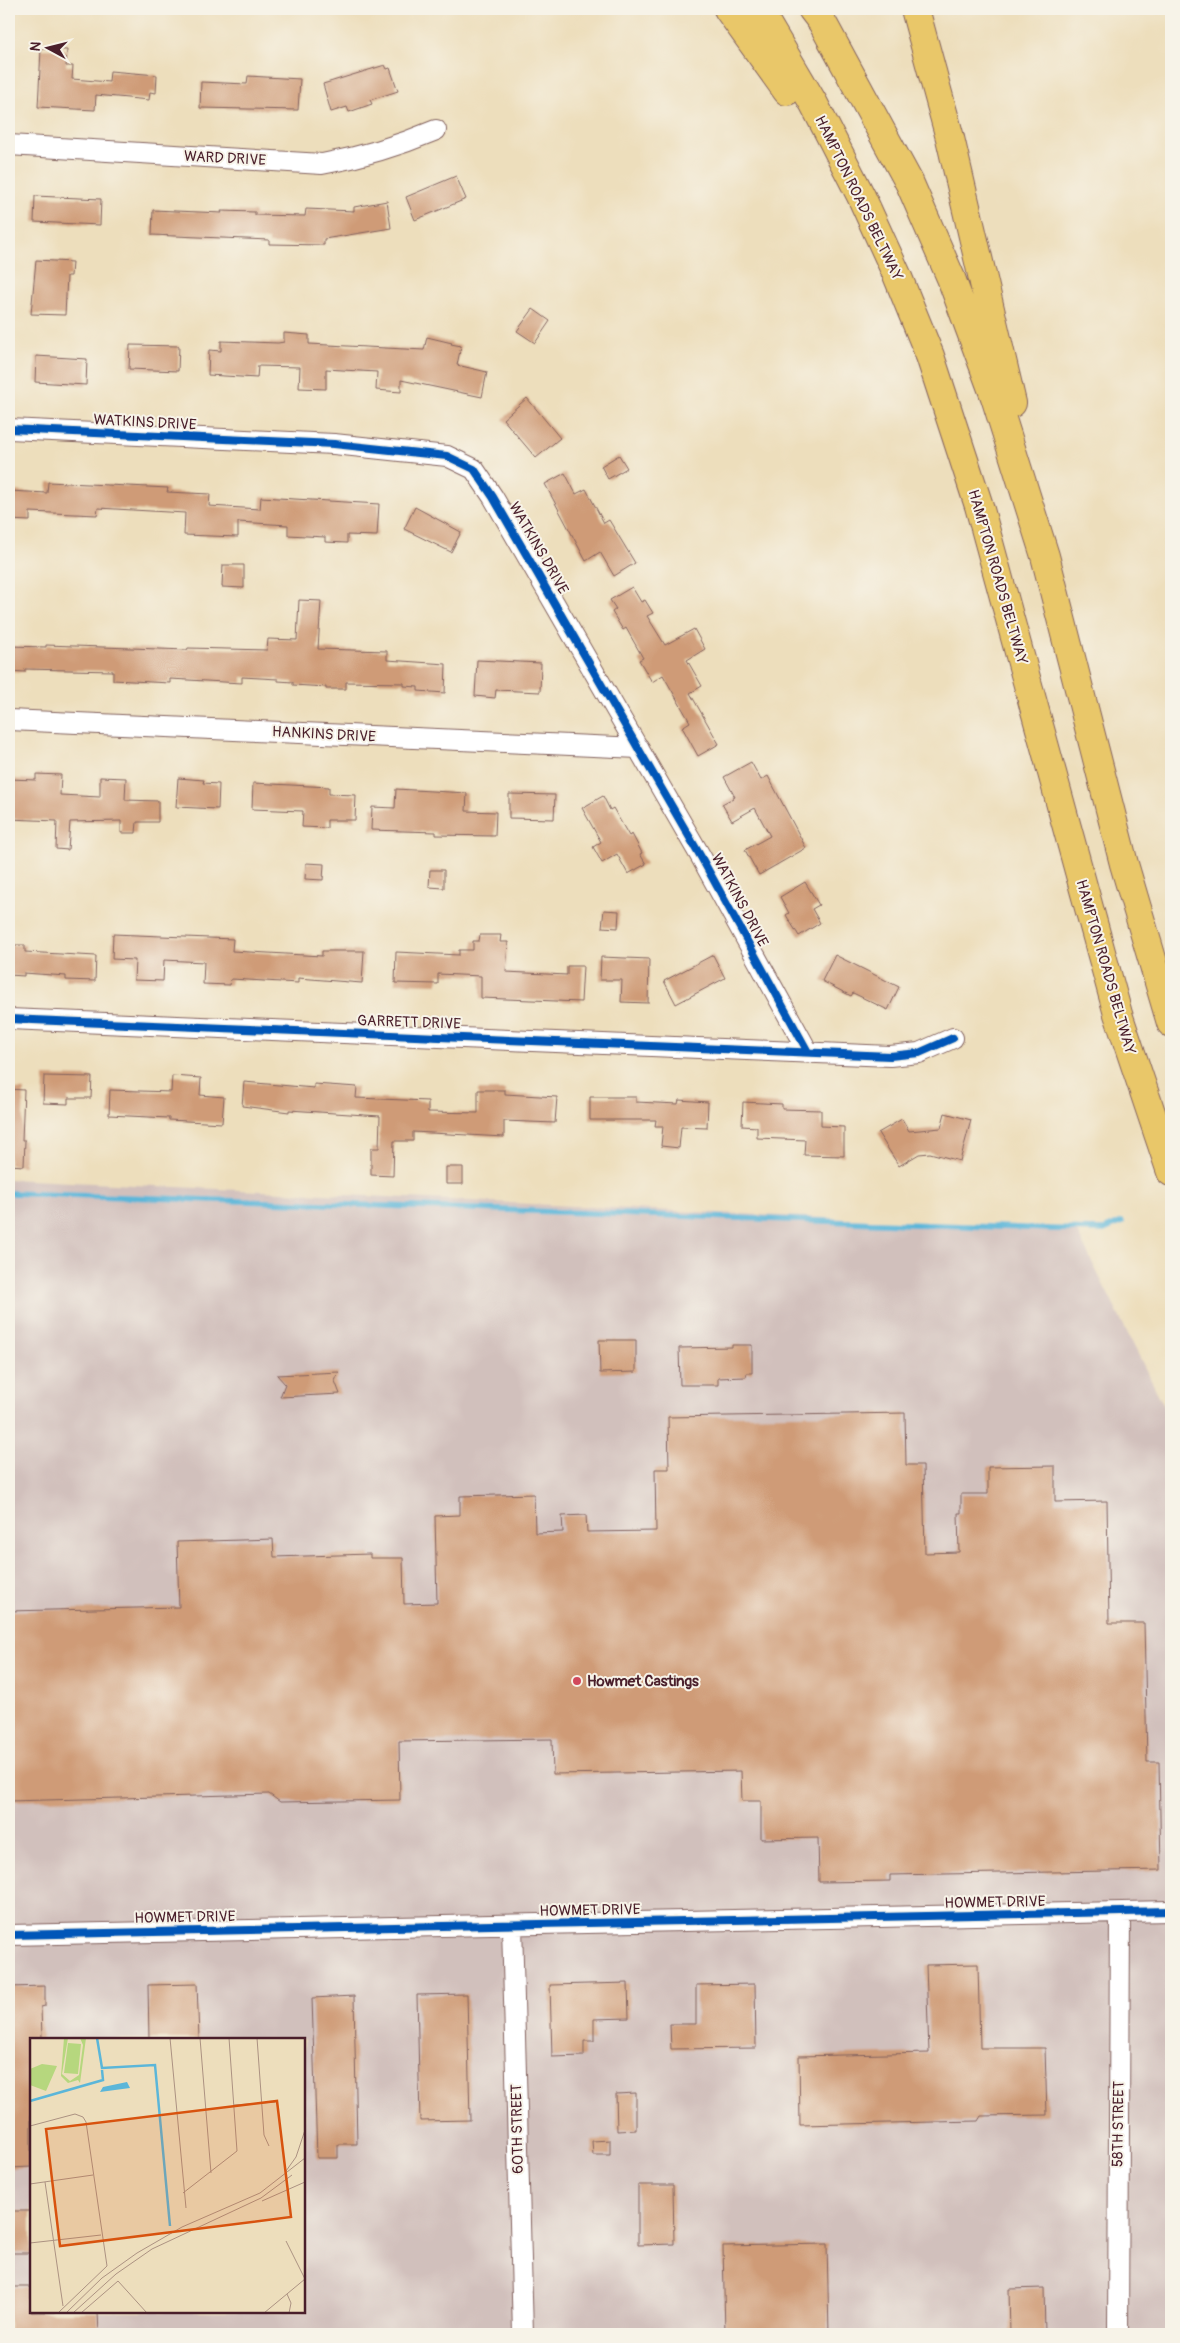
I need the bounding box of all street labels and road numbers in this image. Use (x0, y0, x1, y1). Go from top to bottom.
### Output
street label: HAMPTON ROADS BELTWAY (810, 113, 907, 284)
street label: WARD DRIVE (183, 147, 267, 170)
street label: WATKINS DRIVE (93, 410, 197, 435)
street label: HAMPTON ROADS BELTWAY (963, 487, 1032, 667)
street label: WATKINS DRIVE (505, 499, 573, 598)
street label: HANKINS DRIVE (272, 722, 377, 747)
street label: WATKINS DRIVE (707, 850, 772, 950)
street label: HAMPTON ROADS BELTWAY (1071, 877, 1140, 1057)
street label: GARRETT DRIVE (357, 1011, 461, 1034)
street label: HOWMET DRIVE (944, 1892, 1046, 1913)
street label: HOWMET DRIVE (539, 1900, 641, 1921)
street label: HOWMET DRIVE (134, 1907, 236, 1928)
street label: 58TH STREET (1108, 2081, 1129, 2167)
street label: 60TH STREET (507, 2084, 528, 2174)

